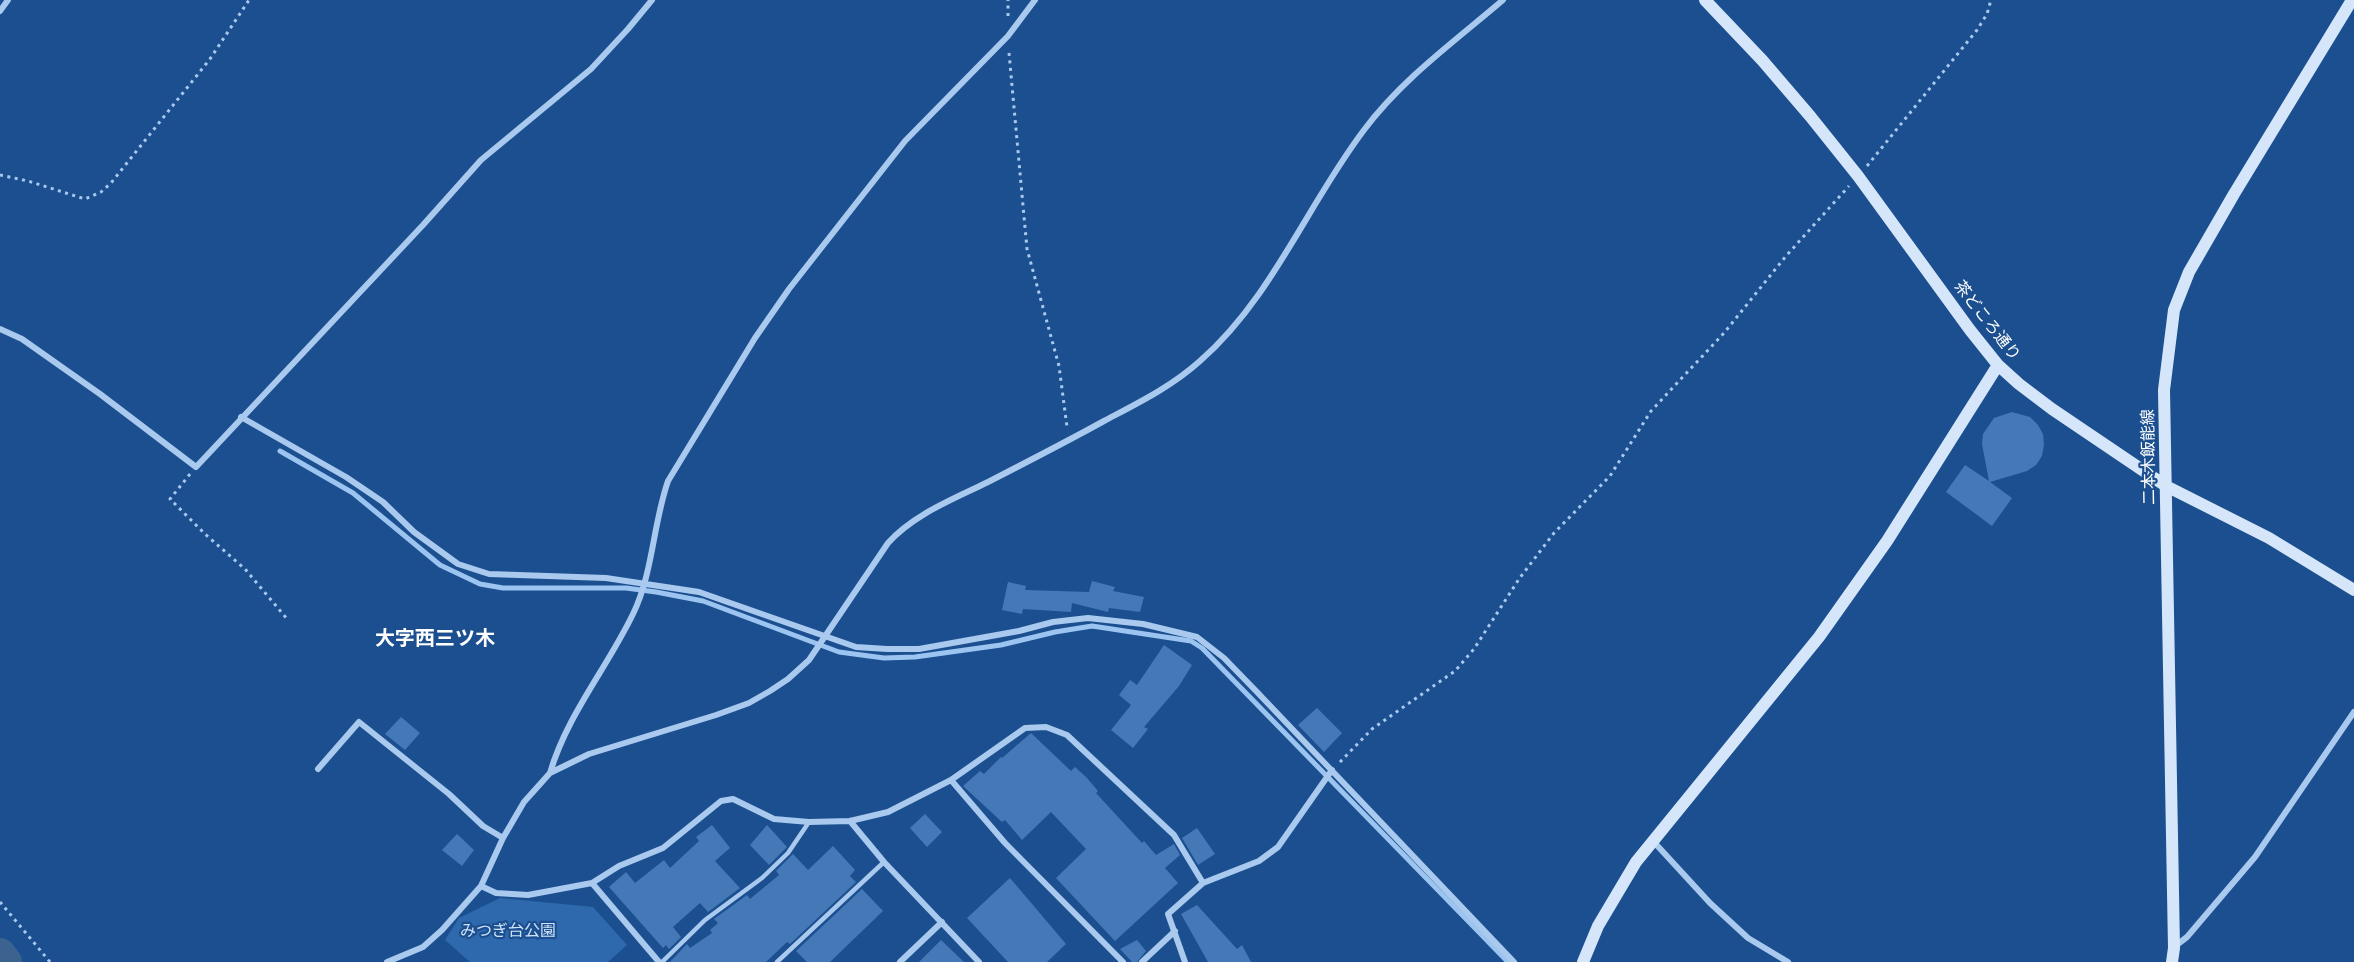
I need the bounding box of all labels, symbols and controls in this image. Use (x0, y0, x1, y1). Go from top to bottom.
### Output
street label: 茶どころ通り (1950, 277, 2024, 365)
street label: 二本木飯能線 (2139, 409, 2159, 505)
district label: 大字西三ツ木 (375, 627, 495, 651)
park label: みつぎ台公園 (460, 921, 556, 941)

